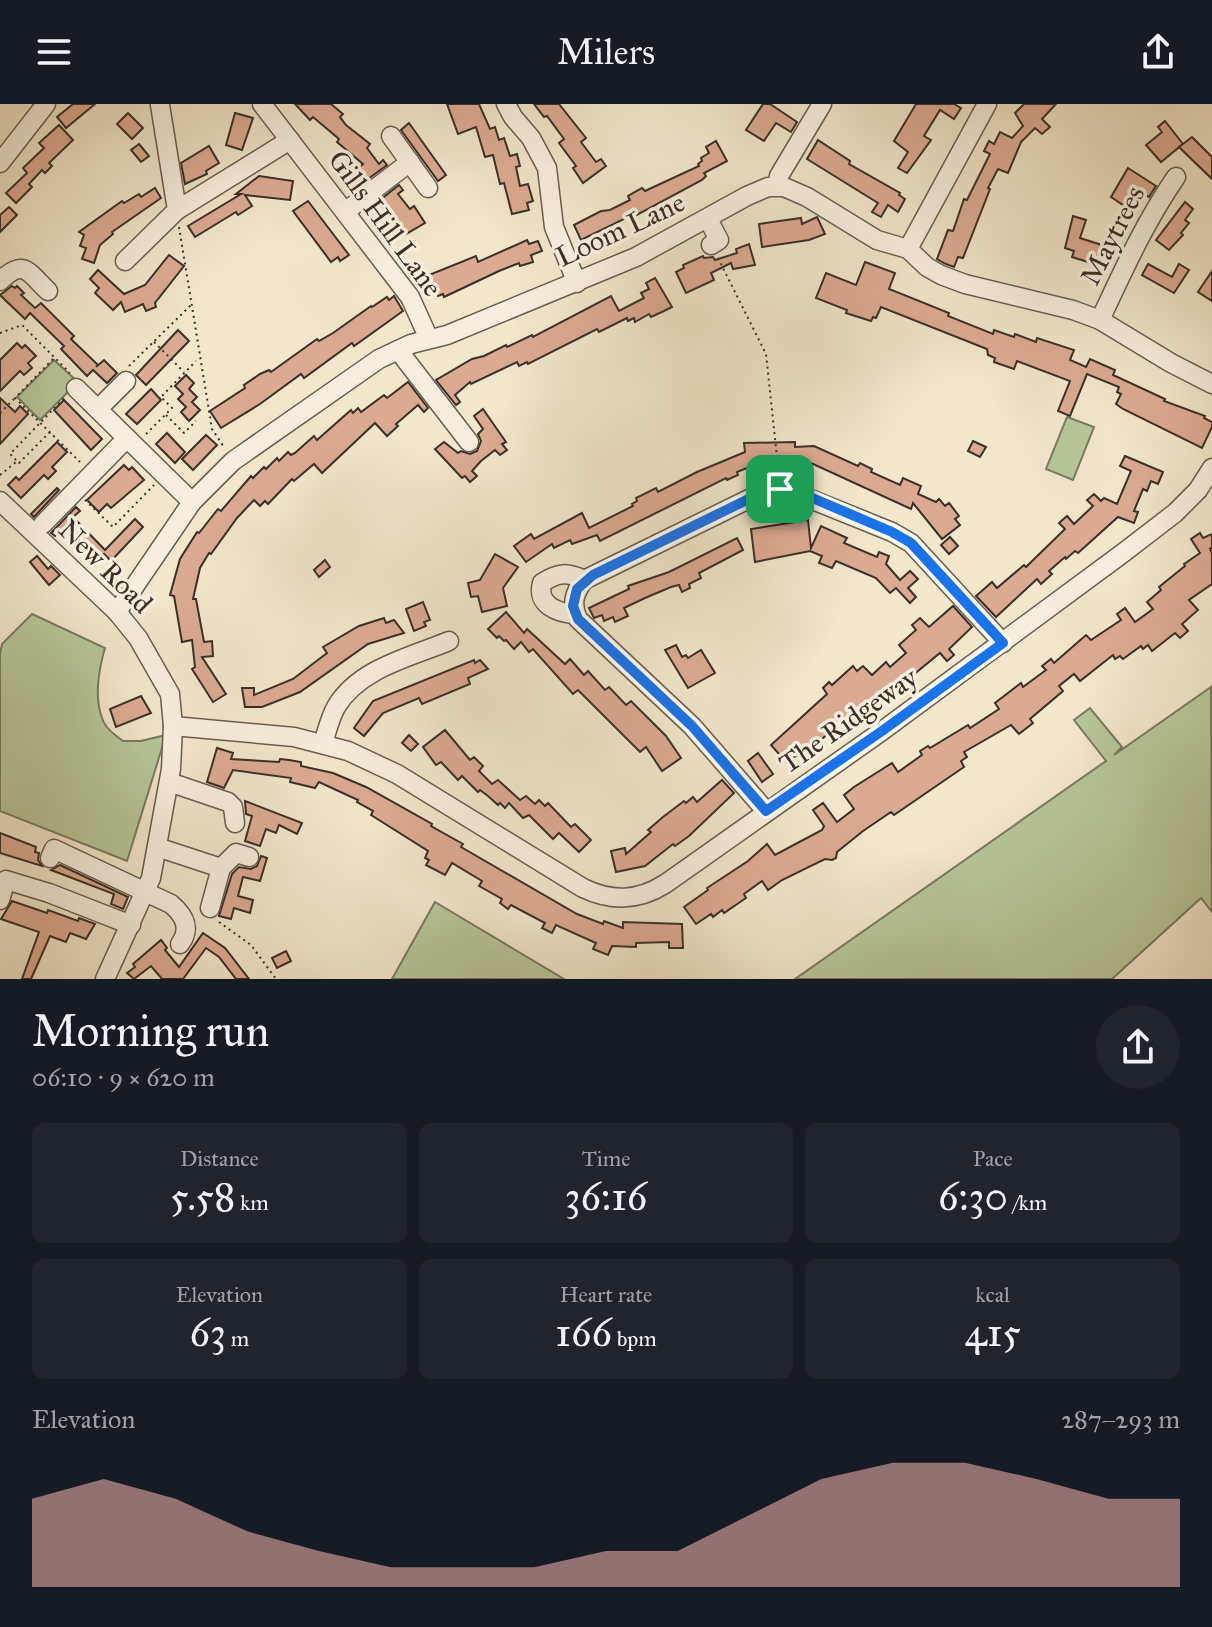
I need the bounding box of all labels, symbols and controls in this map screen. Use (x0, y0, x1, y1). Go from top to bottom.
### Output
icon: menu (32, 30, 76, 74)
text: Milers (557, 30, 655, 74)
icon: share (1136, 30, 1180, 74)
street label: Gills Hill Lane (321, 143, 450, 303)
street label: Maytrees (1073, 180, 1152, 291)
street label: Loom Lane (550, 184, 690, 275)
pin (746, 455, 814, 523)
icon: arrive (758, 467, 802, 511)
street label: New Road (51, 512, 160, 621)
street label: The Ridgeway (772, 659, 925, 781)
text: Morning run (32, 1004, 269, 1058)
button: share (1096, 1005, 1180, 1089)
text: 06:10 · 9 × 620 m (32, 1061, 215, 1093)
text: Distance (180, 1145, 259, 1172)
text: Time (582, 1145, 630, 1172)
text: Pace (973, 1145, 1013, 1172)
text: 5.58 (170, 1172, 235, 1221)
text: 36:16 (565, 1172, 647, 1221)
text: 6:30 (938, 1172, 1008, 1221)
text: km (235, 1189, 269, 1216)
text: /km (1008, 1189, 1047, 1216)
text: Elevation (176, 1281, 263, 1308)
text: Heart rate (560, 1281, 652, 1308)
text: kcal (975, 1281, 1010, 1308)
text: 63 (189, 1308, 226, 1357)
text: 166 (555, 1308, 612, 1357)
text: 415 (964, 1308, 1021, 1357)
text: m (226, 1325, 249, 1352)
text: bpm (612, 1325, 657, 1352)
text: Elevation (32, 1403, 135, 1435)
text: 287–293 m (1061, 1403, 1180, 1435)

